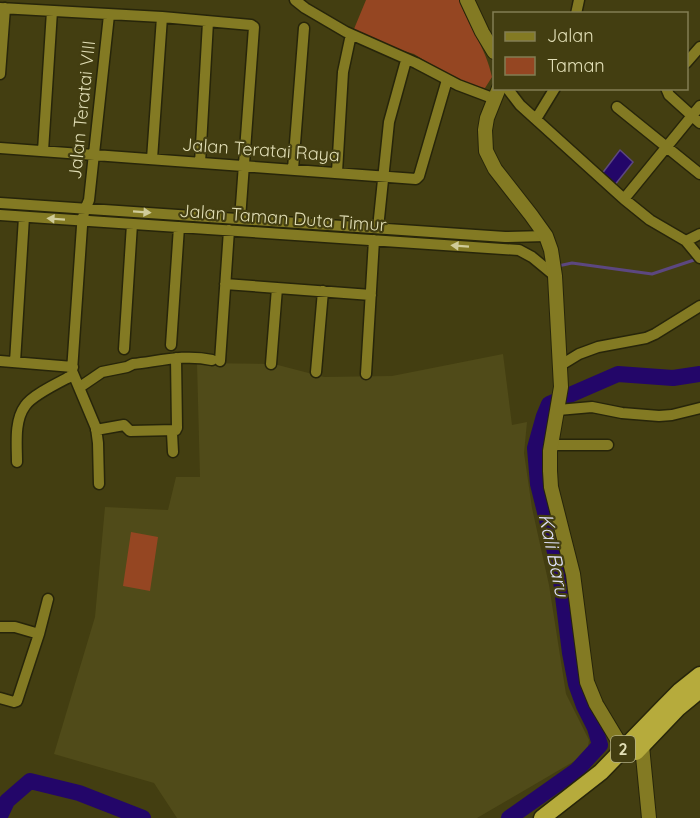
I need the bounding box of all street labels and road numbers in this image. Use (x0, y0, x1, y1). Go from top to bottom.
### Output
street label: Jalan Teratai VIII (63, 39, 100, 180)
street label: Jalan Teratai Raya (181, 133, 341, 166)
street label: Jalan Taman Duta Timur (179, 199, 387, 236)
road number: 2 (611, 736, 635, 762)

